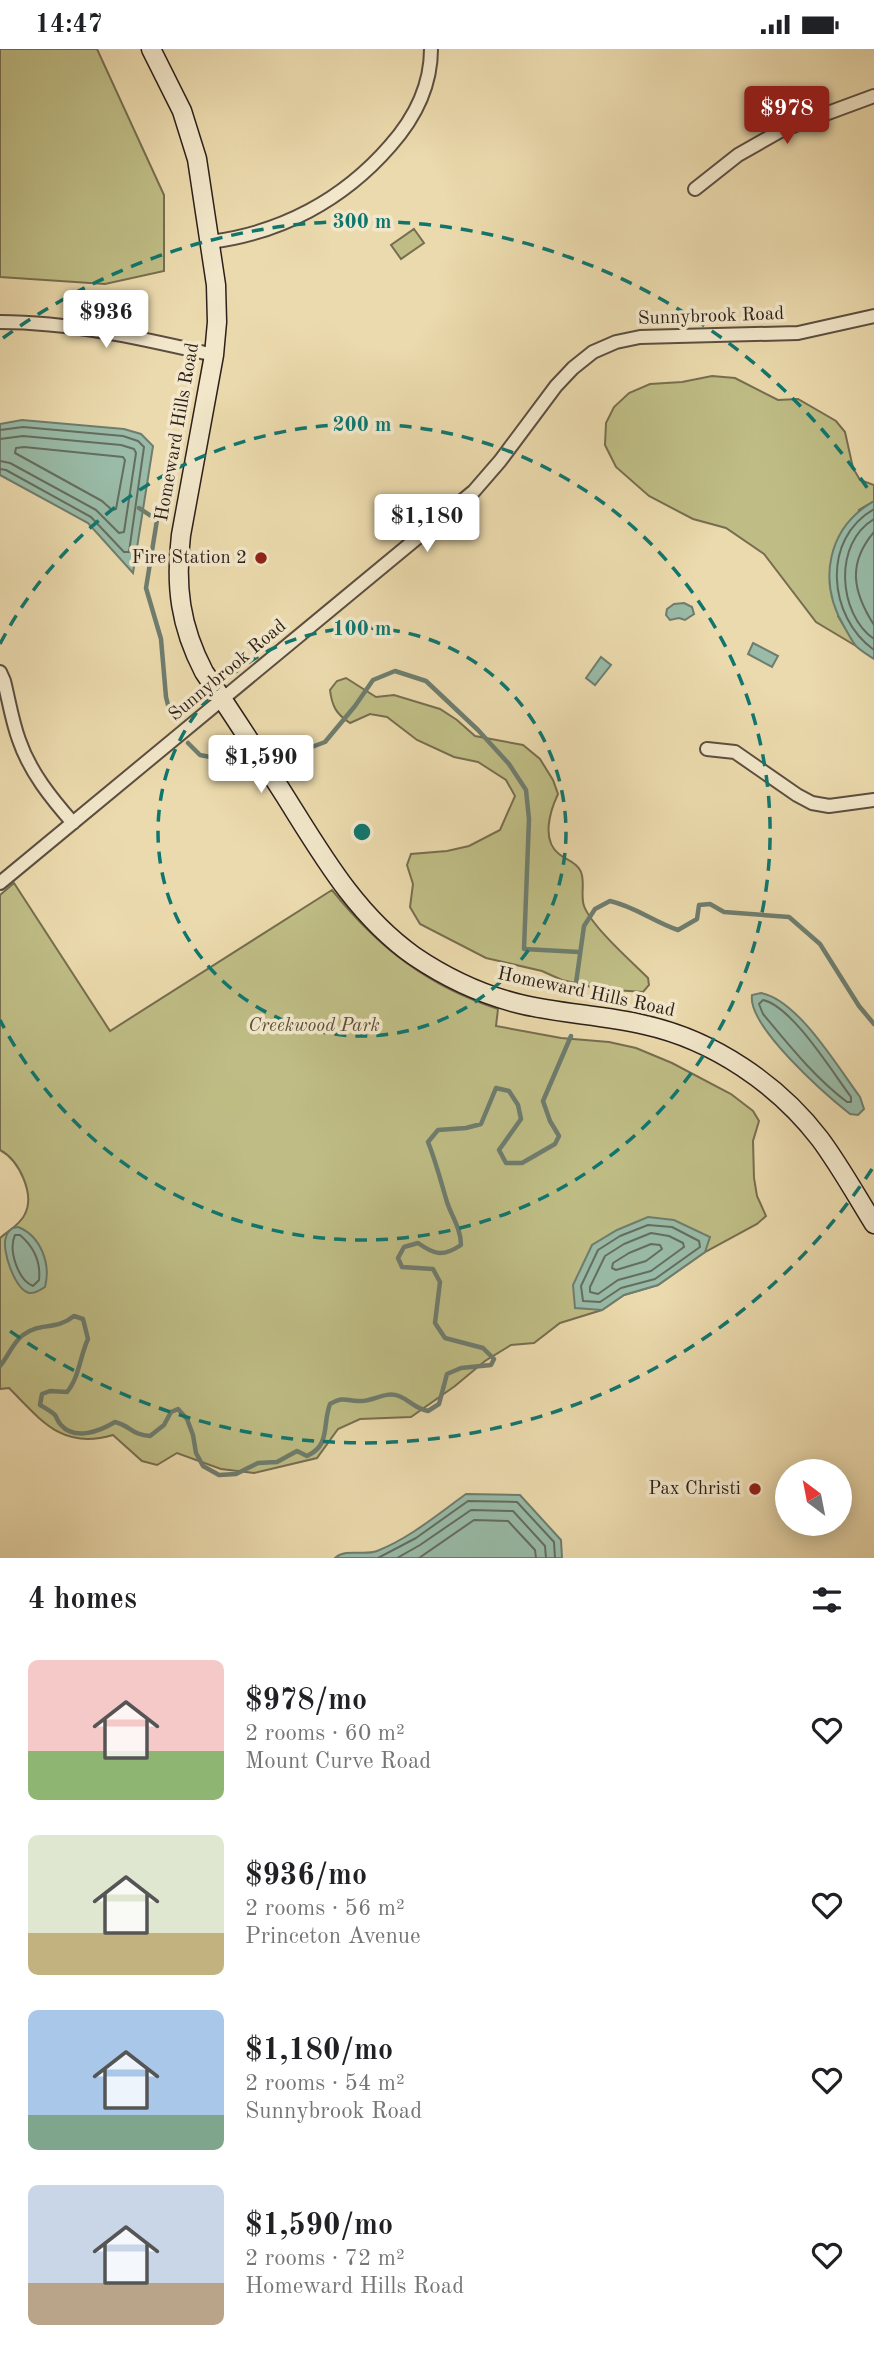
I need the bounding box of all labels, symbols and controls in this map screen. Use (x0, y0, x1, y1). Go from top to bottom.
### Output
text: 14:47 (35, 12, 103, 38)
pin: $978 (746, 87, 828, 146)
text: $978 (760, 97, 814, 120)
text: 300 m (332, 212, 392, 233)
pin: $936 (65, 291, 147, 350)
text: $936 (79, 301, 133, 324)
street label: Sunnybrook Road (638, 305, 785, 329)
street label: Homeward Hills Road (153, 341, 203, 523)
text: 200 m (332, 415, 392, 436)
pin: $1,180 (370, 495, 484, 554)
text: $1,180 (390, 505, 464, 528)
place label: Fire Station 2 (132, 549, 247, 568)
marker: Fire Station 2 (253, 550, 269, 566)
street label: Sunnybrook Road (166, 617, 290, 725)
text: 100 m (332, 619, 392, 640)
pin: $1,590 (204, 735, 318, 795)
text: $1,590 (224, 746, 298, 769)
centre of rings (350, 820, 374, 844)
street label: Homeward Hills Road (495, 965, 677, 1021)
park label: Creekwood Park (248, 1017, 380, 1036)
north arrow (775, 1459, 852, 1537)
map controls (775, 1459, 852, 1536)
place label: Pax Christi (648, 1480, 741, 1499)
marker: Pax Christi (747, 1481, 763, 1497)
icon: filters (808, 1581, 846, 1619)
text: 4 homes (28, 1585, 137, 1615)
text: $978/mo (245, 1686, 367, 1716)
icon: home (84, 1688, 168, 1772)
icon: heart (808, 1711, 846, 1749)
text: 2 rooms · 60 m² (245, 1722, 405, 1745)
text: Mount Curve Road (245, 1750, 431, 1773)
text: $936/mo (245, 1861, 367, 1891)
icon: home (84, 1863, 168, 1947)
icon: heart (808, 1886, 846, 1924)
text: 2 rooms · 56 m² (245, 1897, 405, 1920)
text: Princeton Avenue (245, 1925, 421, 1948)
text: $1,180/mo (245, 2036, 393, 2066)
icon: home (84, 2038, 168, 2122)
icon: heart (808, 2061, 846, 2099)
text: 2 rooms · 54 m² (245, 2072, 405, 2095)
text: Sunnybrook Road (245, 2100, 422, 2123)
text: $1,590/mo (245, 2211, 393, 2241)
icon: home (84, 2213, 168, 2297)
icon: heart (808, 2236, 846, 2274)
text: 2 rooms · 72 m² (245, 2247, 405, 2270)
text: Homeward Hills Road (245, 2275, 464, 2298)

